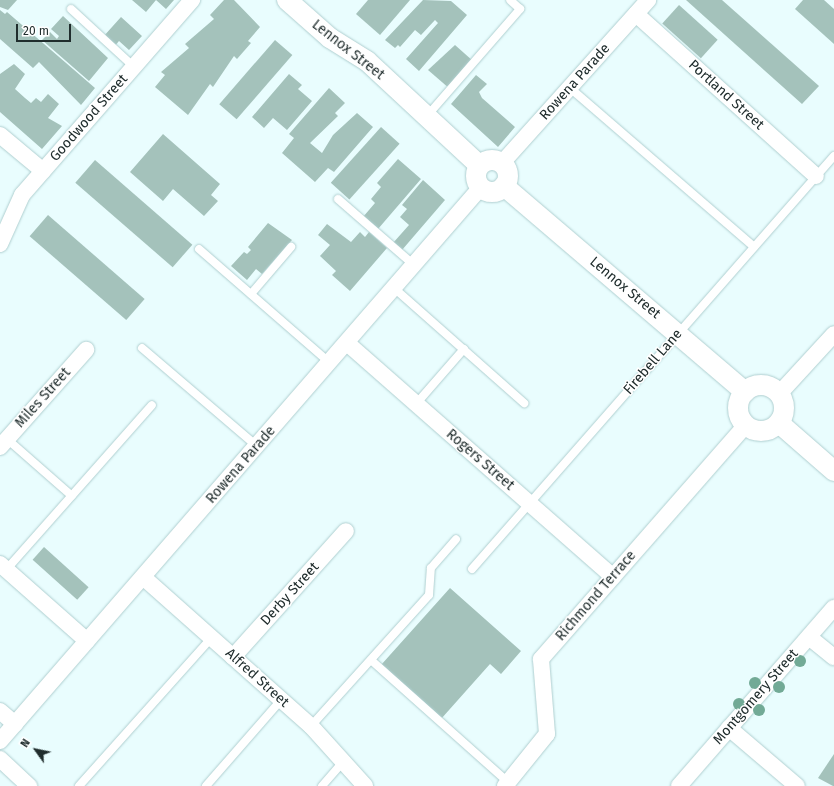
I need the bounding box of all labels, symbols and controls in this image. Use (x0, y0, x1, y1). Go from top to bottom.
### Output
scale bar (18, 16, 73, 42)
street label: Lennox Street (308, 17, 388, 83)
text: 20 m (23, 24, 49, 38)
street label: Rowena Parade (536, 40, 614, 124)
street label: Portland Street (685, 57, 767, 133)
street label: Goodwood Street (47, 71, 131, 165)
street label: Lennox Street (586, 254, 664, 322)
street label: Firebell Lane (620, 326, 686, 398)
street label: Miles Street (12, 365, 74, 431)
street label: Rowena Parade (203, 423, 279, 507)
street label: Rogers Street (443, 426, 517, 494)
street label: Richmond Terrace (552, 548, 640, 644)
street label: Derby Street (257, 559, 323, 629)
street label: Alfred Street (222, 645, 292, 711)
street label: Montgomery Street (710, 646, 802, 748)
north arrow (16, 730, 56, 770)
text: N (18, 737, 33, 750)

